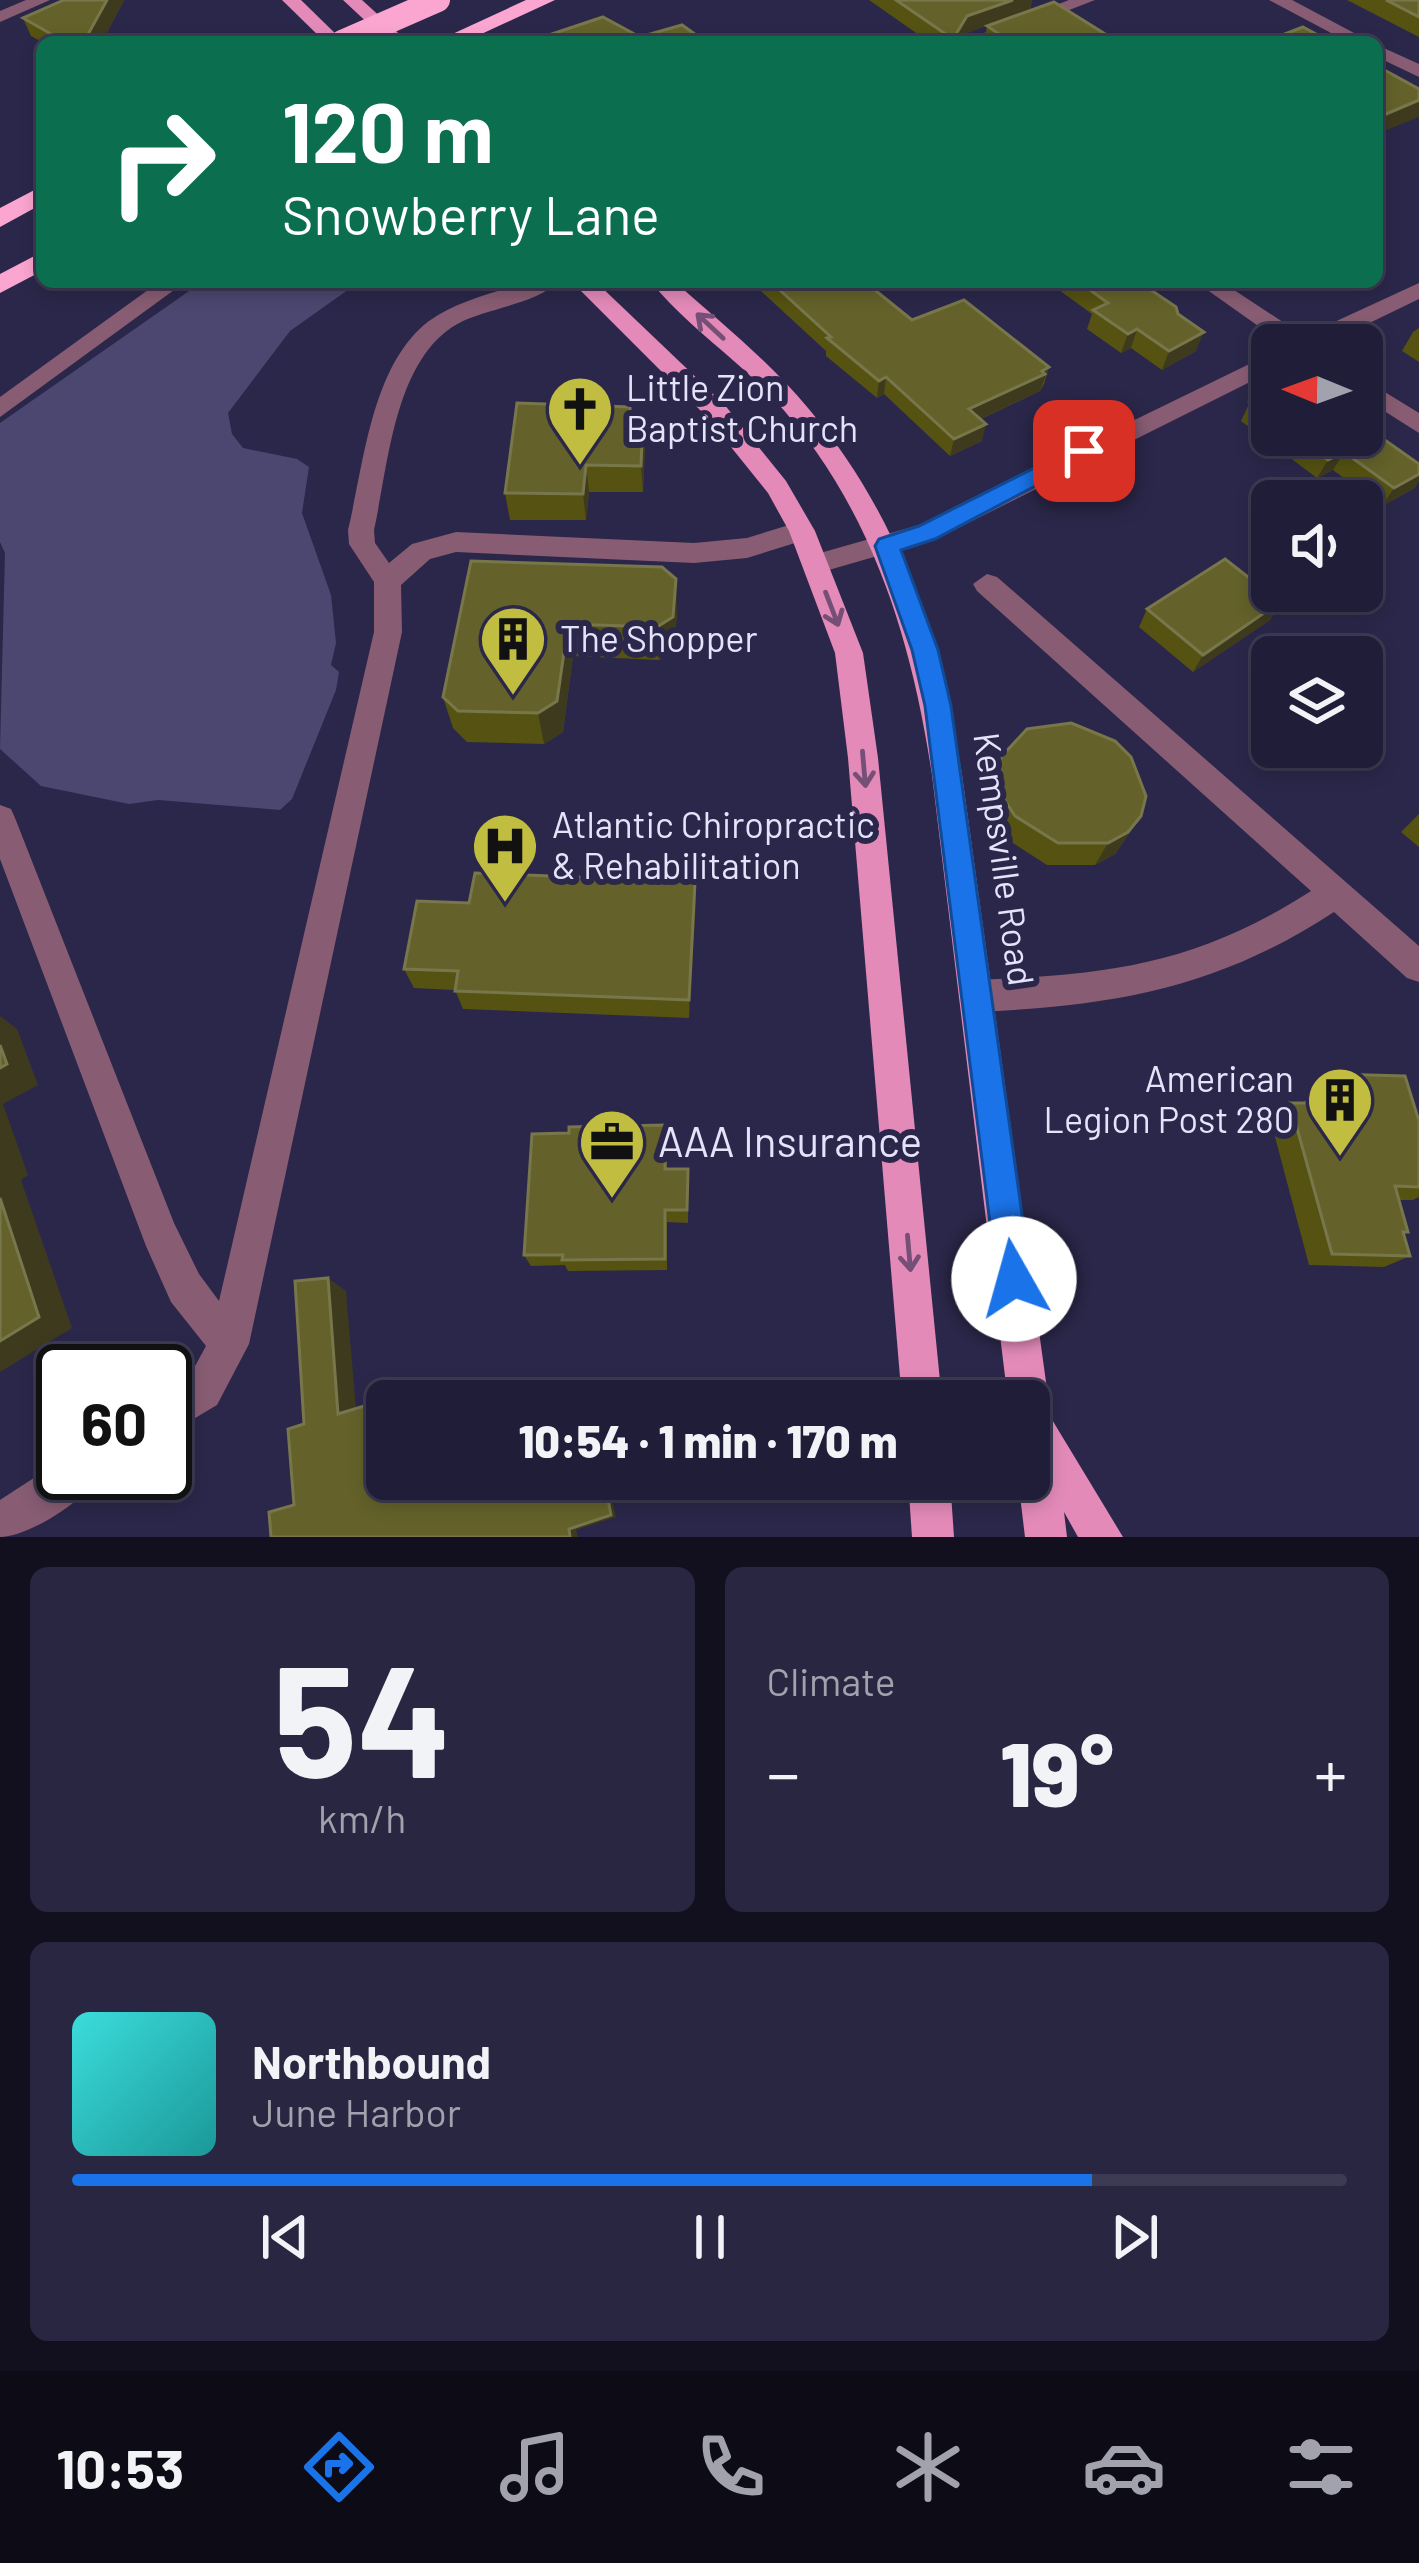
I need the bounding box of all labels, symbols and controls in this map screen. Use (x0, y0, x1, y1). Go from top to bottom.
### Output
text: 120 m (282, 79, 494, 180)
icon: right (84, 84, 240, 240)
text: Snowberry Lane (282, 181, 660, 246)
one-way arrow (695, 313, 725, 340)
north arrow (1251, 324, 1383, 456)
map controls (1251, 324, 1383, 768)
place label: Little Zion Baptist Church (626, 365, 858, 449)
church icon: Little Zion Baptist Church (545, 374, 615, 468)
pin (1033, 400, 1135, 502)
icon: arrive (1051, 418, 1117, 484)
button: sound (1251, 480, 1383, 612)
one-way arrow (822, 589, 844, 626)
building icon: The Shopper (478, 604, 548, 698)
place label: The Shopper (560, 616, 758, 659)
button: layers (1251, 636, 1383, 768)
street label: Kempsville Road (966, 729, 1045, 988)
one-way arrow (853, 749, 876, 788)
place label: Atlantic Chiropractic & Rehabilitation (552, 802, 875, 886)
hospital icon: Atlantic Chiropractic & Rehabilitation (470, 811, 540, 905)
place label: American Legion Post 280 (1043, 1056, 1294, 1140)
building icon: American Legion Post 280 (1305, 1065, 1375, 1159)
office icon: AAA Insurance (577, 1107, 647, 1201)
place label: AAA Insurance (658, 1115, 922, 1165)
position arrow (951, 1216, 1077, 1342)
one-way arrow (898, 1233, 921, 1272)
speed limit sign: 60 (36, 1344, 192, 1500)
text: 10:54 · 1 min · 170 m (518, 1413, 898, 1467)
text: 54 (273, 1622, 451, 1809)
text: Climate (767, 1657, 896, 1704)
text: 19° (1000, 1717, 1114, 1825)
text: − (767, 1732, 800, 1811)
text: + (1314, 1732, 1347, 1811)
text: km/h (318, 1794, 406, 1841)
text: Northbound (252, 2034, 491, 2088)
text: June Harbor (252, 2088, 461, 2135)
icon: previous (252, 2204, 318, 2270)
icon: pause (677, 2204, 743, 2270)
icon: next (1102, 2204, 1168, 2270)
icon: directions (297, 2425, 381, 2509)
icon: music (493, 2425, 577, 2509)
icon: phone (689, 2425, 773, 2509)
icon: climate (886, 2425, 970, 2509)
icon: car (1082, 2425, 1166, 2509)
icon: filters (1279, 2425, 1363, 2509)
text: 10:53 (56, 2435, 184, 2500)

